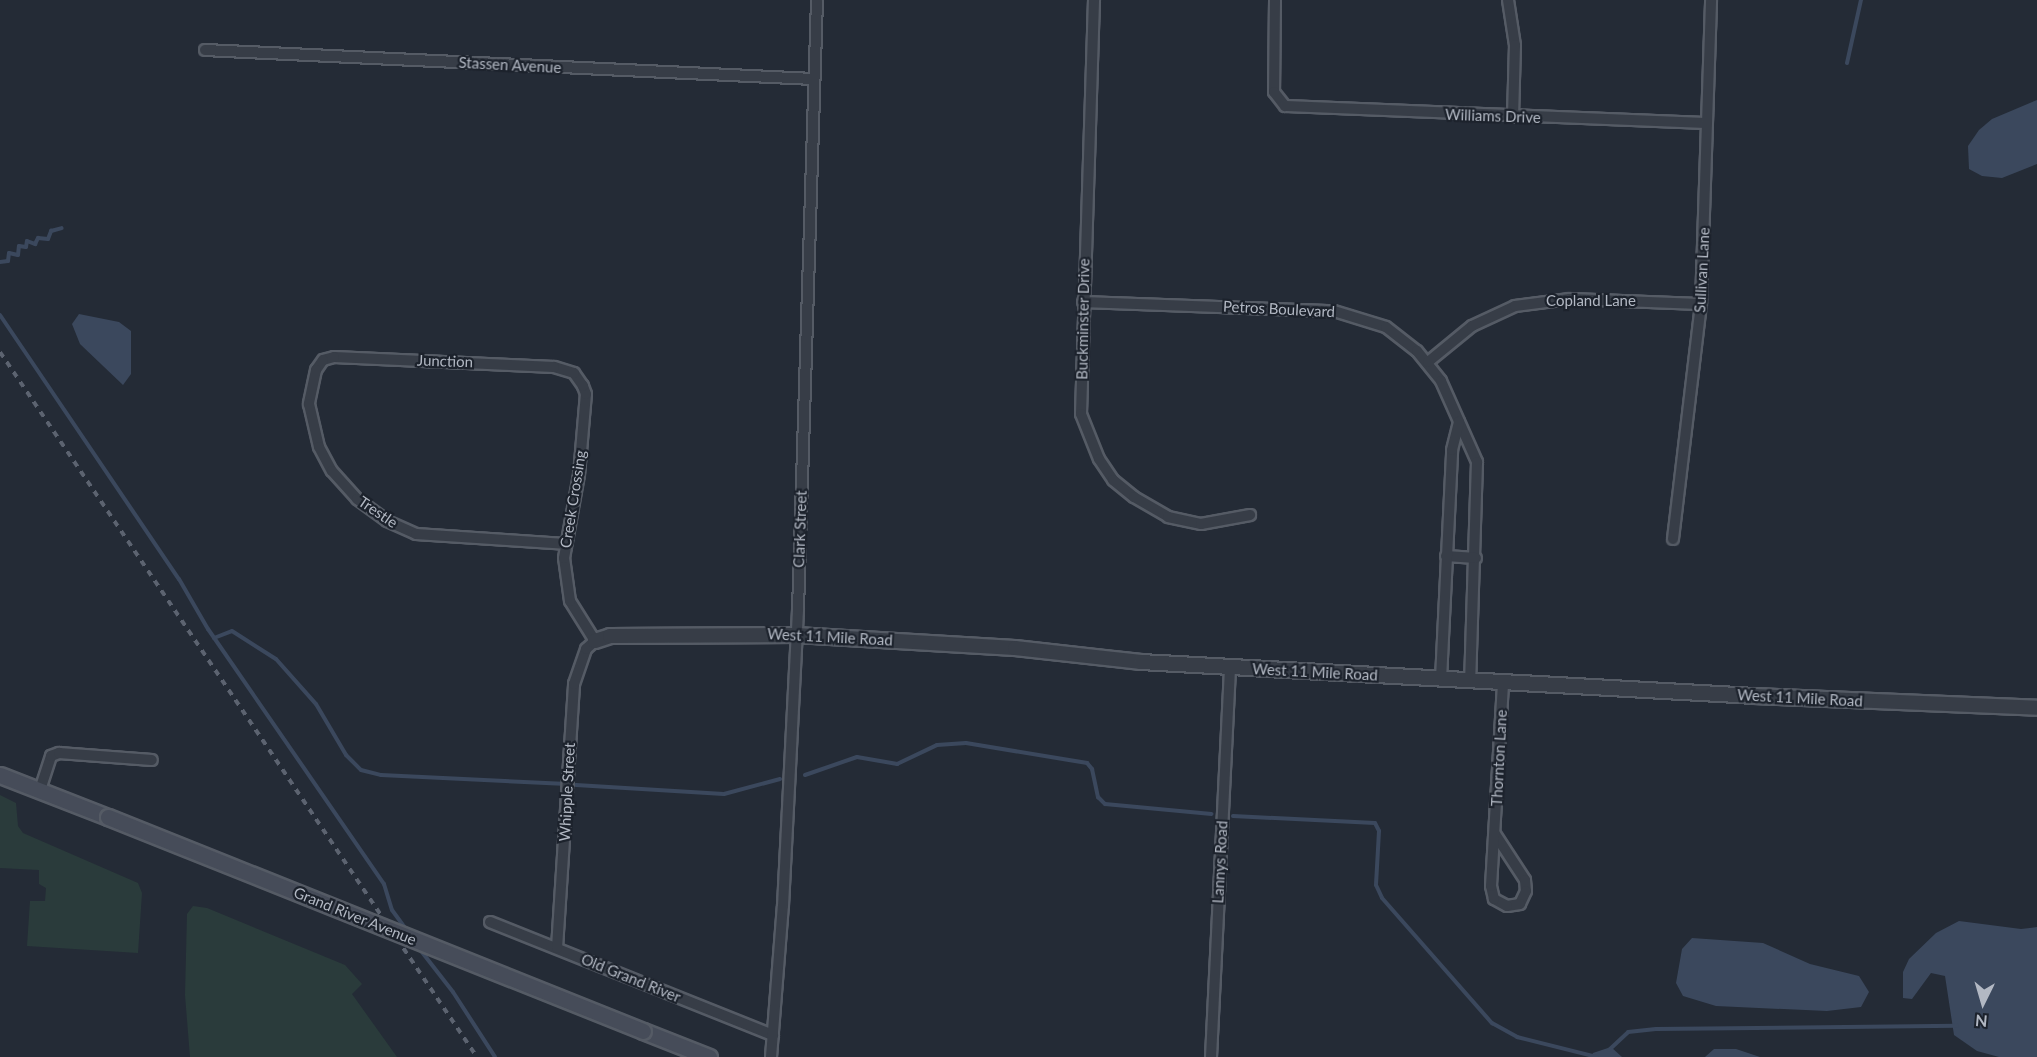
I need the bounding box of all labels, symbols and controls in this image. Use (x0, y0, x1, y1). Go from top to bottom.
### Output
street label: Stassen Avenue (458, 53, 562, 77)
street label: Williams Drive (1445, 105, 1541, 127)
street label: Sullivan Lane (1691, 227, 1713, 313)
street label: Buckminster Drive (1073, 258, 1093, 380)
street label: Copland Lane (1546, 292, 1636, 310)
street label: Petros Boulevard (1223, 297, 1335, 321)
street label: Junction (417, 351, 473, 371)
street label: Creek Crossing (556, 449, 590, 549)
street label: Clark Street (790, 490, 810, 568)
street label: Trestle (355, 492, 401, 532)
street label: West 11 Mile Road (767, 625, 893, 649)
street label: West 11 Mile Road (1252, 660, 1378, 684)
street label: West 11 Mile Road (1737, 686, 1863, 710)
street label: Thornton Lane (1487, 709, 1511, 807)
street label: Whipple Street (555, 742, 579, 842)
street label: Lannys Road (1209, 820, 1231, 904)
street label: Grand River Avenue (291, 883, 419, 949)
street label: Old Grand River (579, 950, 683, 1006)
north arrow (1953, 973, 2013, 1033)
text: N (1974, 1011, 1988, 1031)

